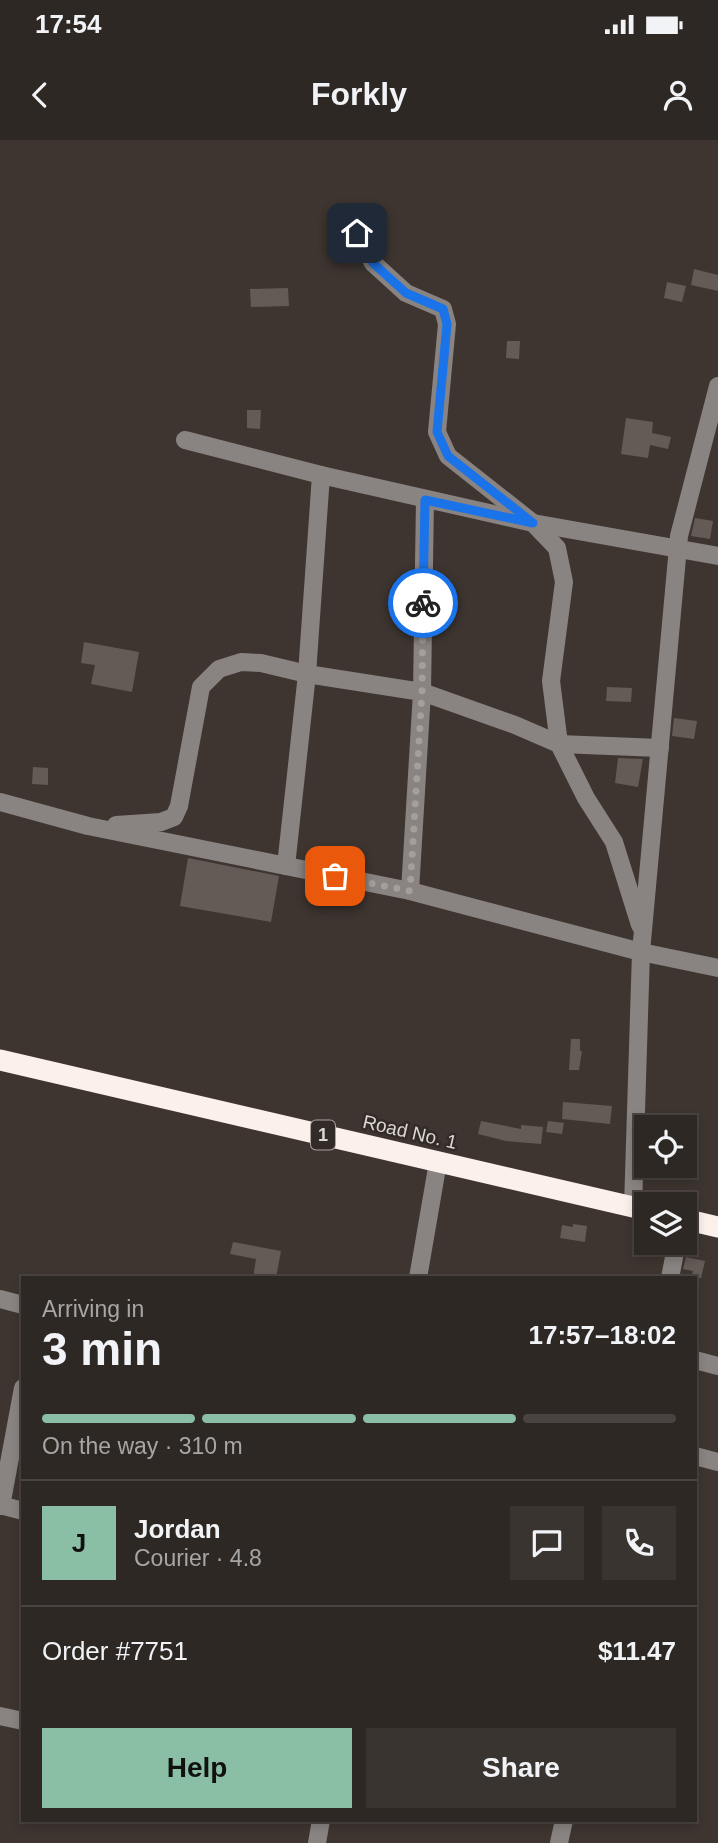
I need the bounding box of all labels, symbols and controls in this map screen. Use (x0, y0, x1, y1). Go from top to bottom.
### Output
text: 17:54 (35, 9, 102, 39)
icon: back (21, 76, 59, 114)
text: Forkly (311, 76, 407, 112)
icon: person (659, 76, 697, 114)
pin (327, 203, 387, 263)
icon: home (338, 214, 376, 252)
courier (388, 568, 458, 638)
icon: bike (404, 584, 442, 622)
pin (305, 846, 365, 906)
icon: bag (316, 857, 354, 895)
street label: Road No. 1 (361, 1111, 459, 1153)
map controls (634, 1115, 697, 1255)
button: locate (634, 1115, 697, 1178)
road number: 1 (311, 1120, 335, 1150)
button: layers (634, 1192, 697, 1255)
text: Arriving in (42, 1296, 144, 1322)
text: 17:57–18:02 (529, 1320, 676, 1350)
text: 3 min (42, 1323, 162, 1375)
text: On the way · 310 m (42, 1433, 243, 1459)
button: chat (510, 1506, 584, 1580)
button: phone (602, 1506, 676, 1580)
text: Jordan (134, 1514, 221, 1544)
text: J (72, 1528, 86, 1558)
text: Courier · 4.8 (134, 1545, 262, 1571)
text: Order #7751 (42, 1636, 188, 1666)
text: $11.47 (598, 1636, 676, 1666)
button: Help (42, 1728, 352, 1808)
button: Share (366, 1728, 676, 1808)

